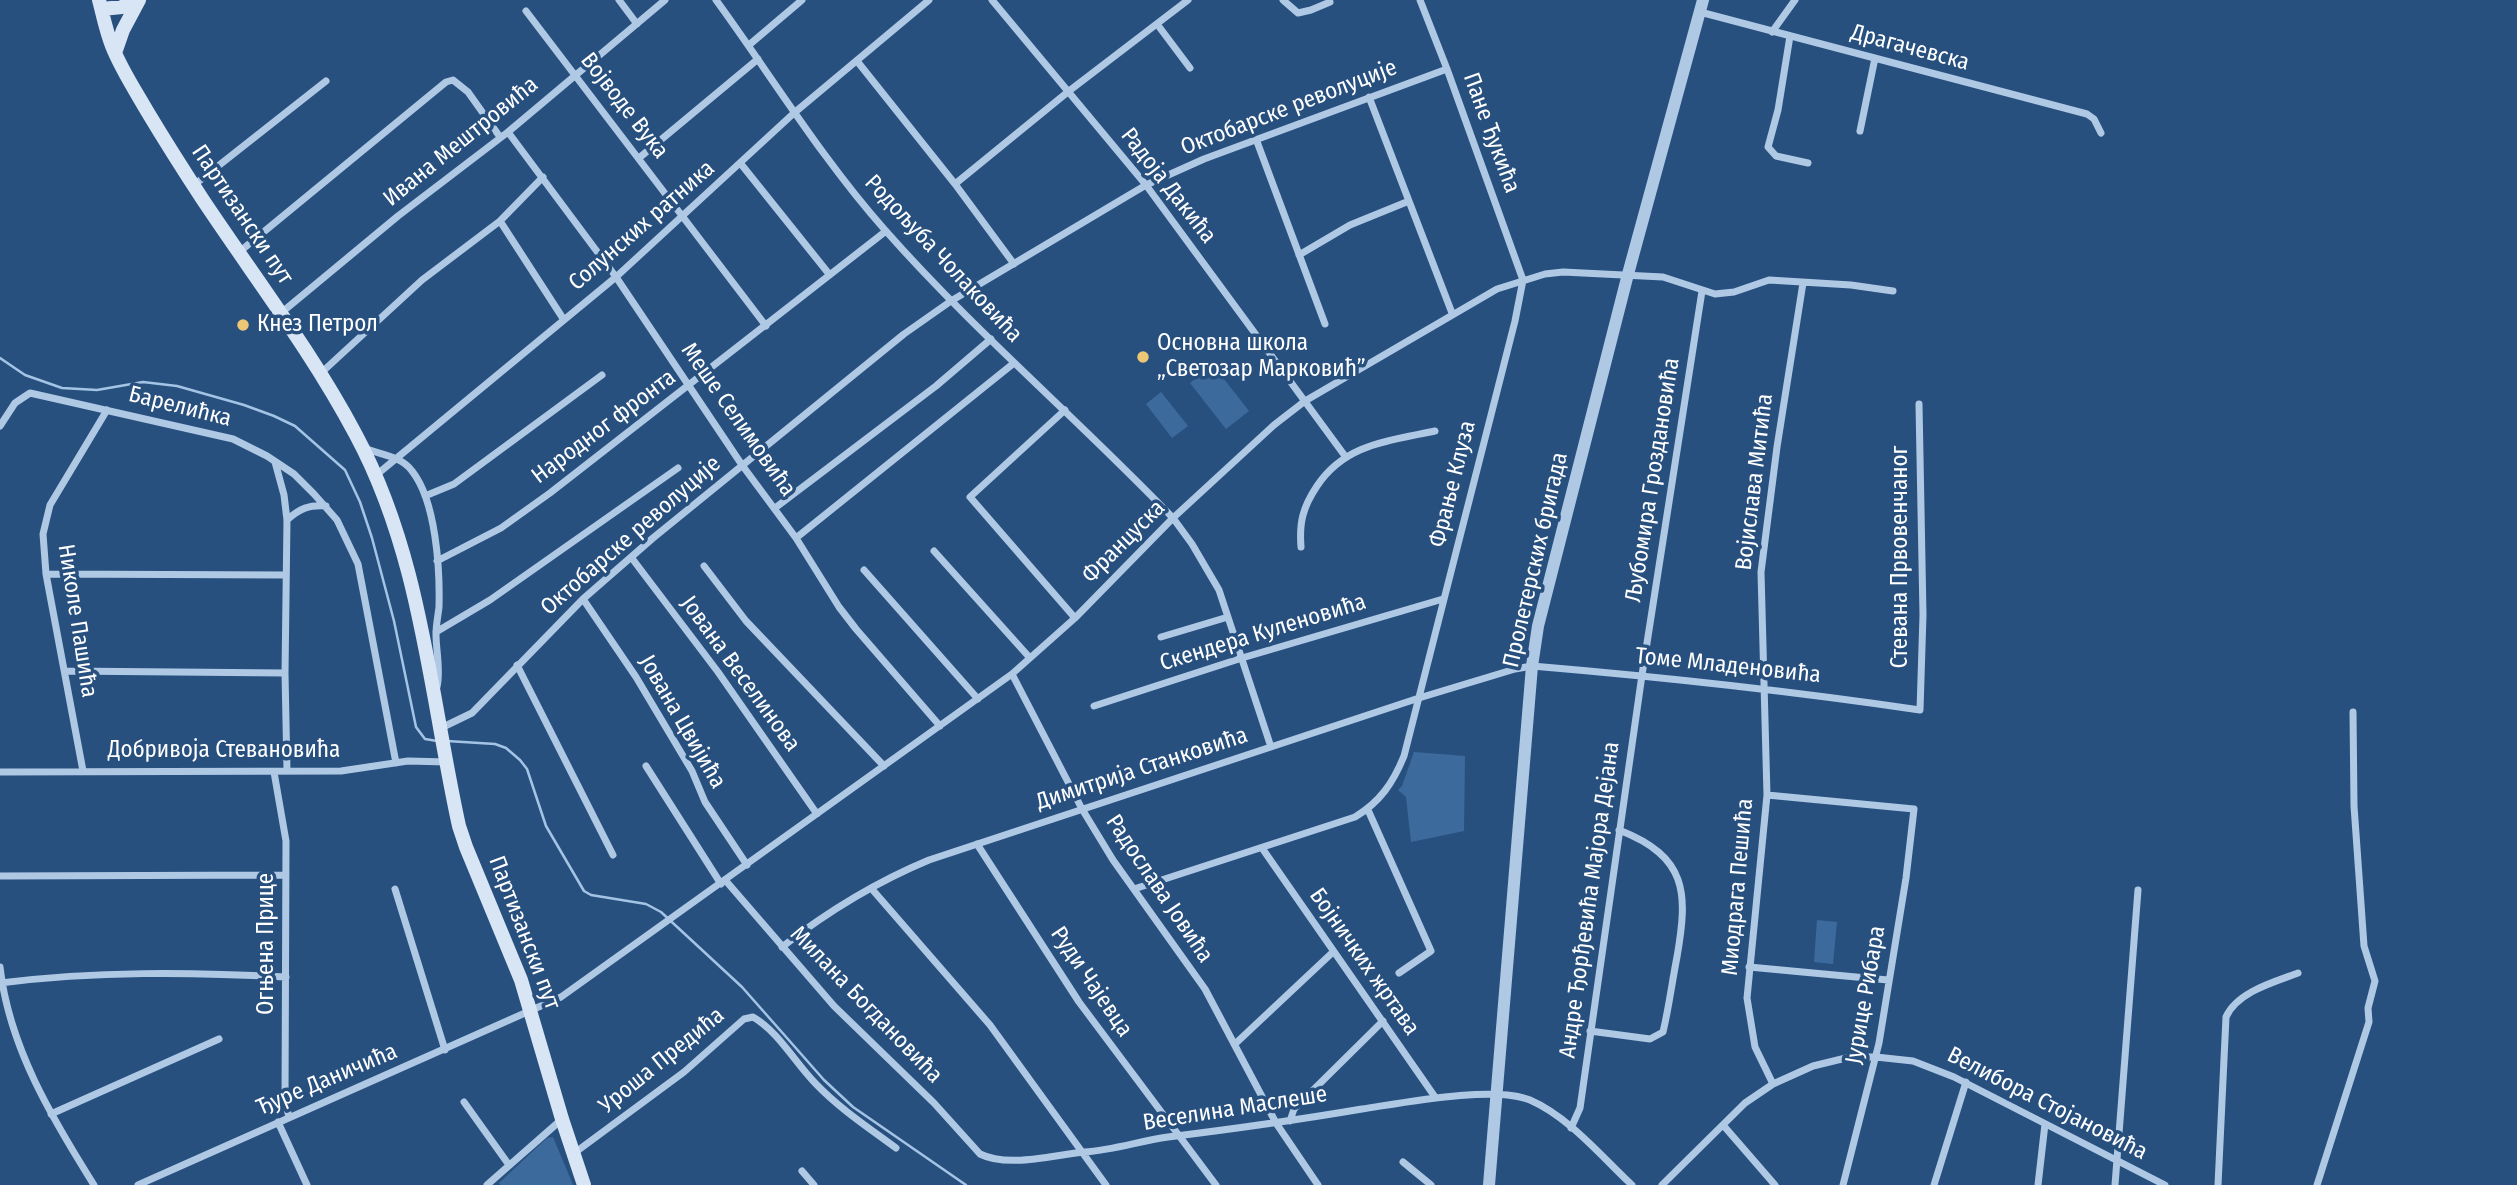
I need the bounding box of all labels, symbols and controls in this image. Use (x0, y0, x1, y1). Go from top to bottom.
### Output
street label: Драгачевска (1848, 19, 1972, 77)
street label: Војводе Вука (574, 48, 674, 164)
street label: Октобарске револуције (1177, 54, 1401, 162)
street label: Пане Ђукића (1456, 69, 1526, 197)
street label: Ивана Мештровића (378, 71, 544, 213)
street label: Радоја Дакића (1114, 123, 1222, 249)
street label: Партизански пут (185, 140, 299, 290)
street label: Солунских ратника (563, 155, 721, 297)
street label: Родољуба Чолаковића (858, 170, 1028, 348)
place label: Кнез Петрол (257, 311, 378, 339)
marker: Кнез Петрол (235, 317, 251, 333)
place label: Основна школа „Светозар Марковић” (1157, 330, 1366, 384)
street label: Меше Селимовића (675, 338, 801, 502)
marker: Основна школа „Светозар Марковић” (1135, 349, 1151, 365)
street label: Љубомира Гроздановића (1620, 356, 1686, 604)
street label: Народног фронта (527, 364, 681, 490)
street label: Барелићка (126, 381, 234, 433)
street label: Војислава Митића (1730, 392, 1780, 572)
street label: Фрање Клуза (1424, 418, 1482, 550)
street label: Стевана Првовенчаног (1887, 446, 1915, 668)
street label: Октобарске револуције (535, 450, 727, 622)
street label: Пролетерских бригада (1498, 450, 1574, 670)
street label: Француска (1077, 495, 1171, 589)
street label: Николе Пашића (51, 542, 103, 700)
street label: Скендера Куленовића (1157, 588, 1369, 678)
street label: Јована Веселинова (674, 591, 806, 757)
street label: Томе Младеновића (1634, 643, 1822, 689)
street label: Јована Цвијића (633, 650, 731, 794)
street label: Димитрија Станковића (1033, 722, 1251, 816)
street label: Добривоја Стевановића (108, 737, 340, 765)
street label: Андре Ђорђевића Мајора Дејана (1554, 740, 1626, 1060)
street label: Миодрага Пешића (1717, 797, 1759, 977)
street label: Радослава Јовића (1099, 810, 1219, 968)
street label: Партизански пут (482, 852, 566, 1014)
street label: Огњена Прице (253, 873, 281, 1015)
street label: Бојничких жртава (1303, 883, 1425, 1041)
street label: Милана Богдановића (784, 921, 948, 1089)
street label: Руди Чајевца (1044, 922, 1138, 1042)
street label: Јурице Рибара (1840, 924, 1892, 1066)
street label: Уроша Предића (594, 1002, 730, 1120)
street label: Ђуре Даничића (253, 1038, 401, 1122)
street label: Велибора Стојановића (1942, 1042, 2152, 1166)
street label: Веселина Маслеше (1141, 1081, 1329, 1137)

